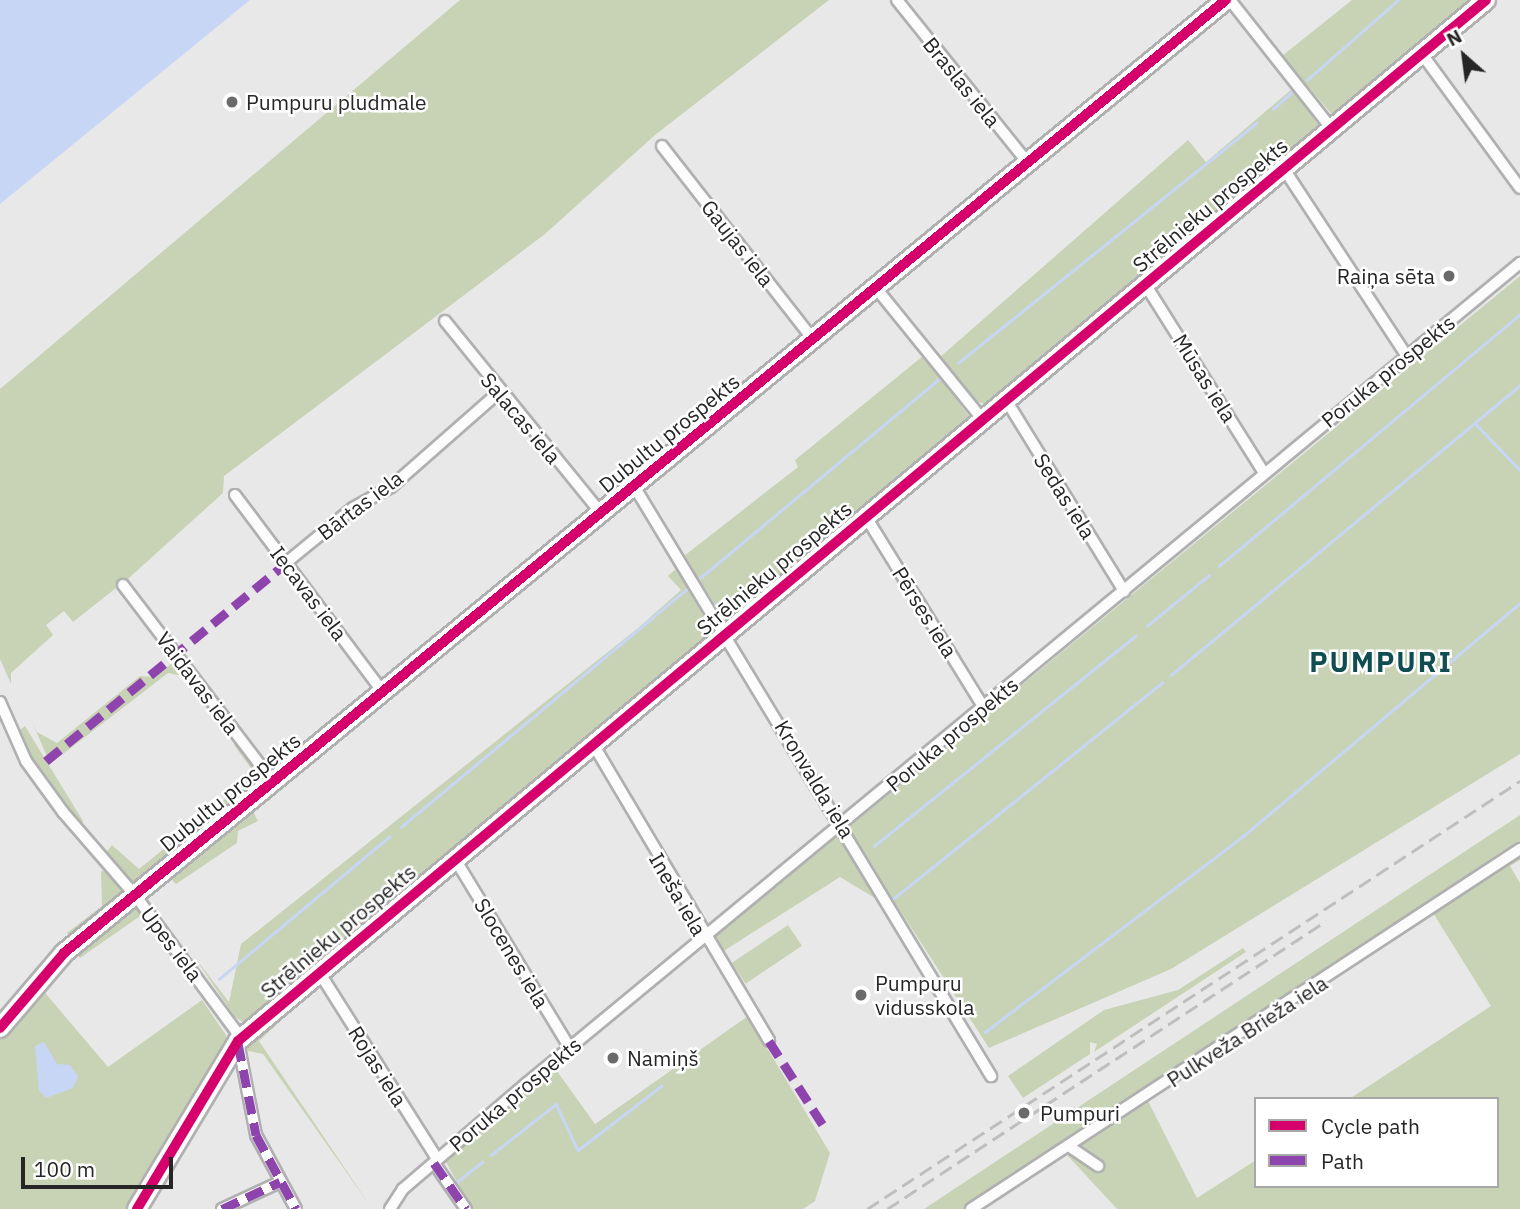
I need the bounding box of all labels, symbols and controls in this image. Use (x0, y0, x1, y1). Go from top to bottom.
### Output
north arrow (1429, 21, 1499, 91)
text: N (1442, 24, 1466, 51)
street label: Braslas iela (918, 32, 1006, 132)
place label: Pumpuru pludmale (246, 89, 426, 115)
marker: Pumpuru pludmale (224, 94, 240, 110)
street label: Strēlnieku prospekts (1127, 133, 1293, 277)
street label: Gaujas iela (696, 195, 780, 291)
place label: Raiņa sēta (1337, 263, 1435, 289)
marker: Raiņa sēta (1441, 268, 1457, 284)
street label: Poruka prospekts (1316, 309, 1460, 433)
street label: Mūsas iela (1168, 329, 1242, 427)
street label: Salacas iela (476, 367, 566, 469)
street label: Dubultu prospekts (593, 368, 745, 498)
street label: Sedas iela (1029, 449, 1101, 543)
street label: Bārtas iela (312, 465, 408, 545)
street label: Strēlnieku prospekts (691, 496, 857, 640)
street label: Iecavas iela (265, 541, 353, 645)
street label: Pērses iela (887, 562, 963, 662)
street label: Vaidavas iela (151, 627, 245, 739)
district label: PUMPURI (1310, 645, 1452, 679)
street label: Poruka prospekts (881, 671, 1023, 797)
street label: Kronvalda iela (770, 715, 860, 843)
street label: Dubultu prospekts (154, 727, 306, 857)
street label: Ineša iela (644, 848, 712, 940)
street label: Strēlnieku prospekts (255, 859, 421, 1003)
street label: Slocenes iela (469, 893, 555, 1013)
street label: Upes iela (136, 902, 208, 986)
place label: Pumpuru vidusskola (875, 970, 974, 1020)
street label: Pulkveža Brieža iela (1162, 970, 1332, 1092)
marker: Pumpuru vidusskola (853, 987, 869, 1003)
street label: Rojas iela (343, 1021, 413, 1111)
street label: Poruka prospekts (444, 1031, 586, 1157)
place label: Namiņš (627, 1045, 699, 1071)
marker: Namiņš (605, 1050, 621, 1066)
legend (1254, 1097, 1499, 1188)
place label: Pumpuri (1040, 1100, 1120, 1126)
marker: Pumpuri (1014, 1103, 1034, 1123)
text: Cycle path (1321, 1112, 1420, 1140)
scale bar (24, 1142, 177, 1186)
text: Path (1321, 1147, 1364, 1175)
text: 100 m (34, 1155, 95, 1183)

